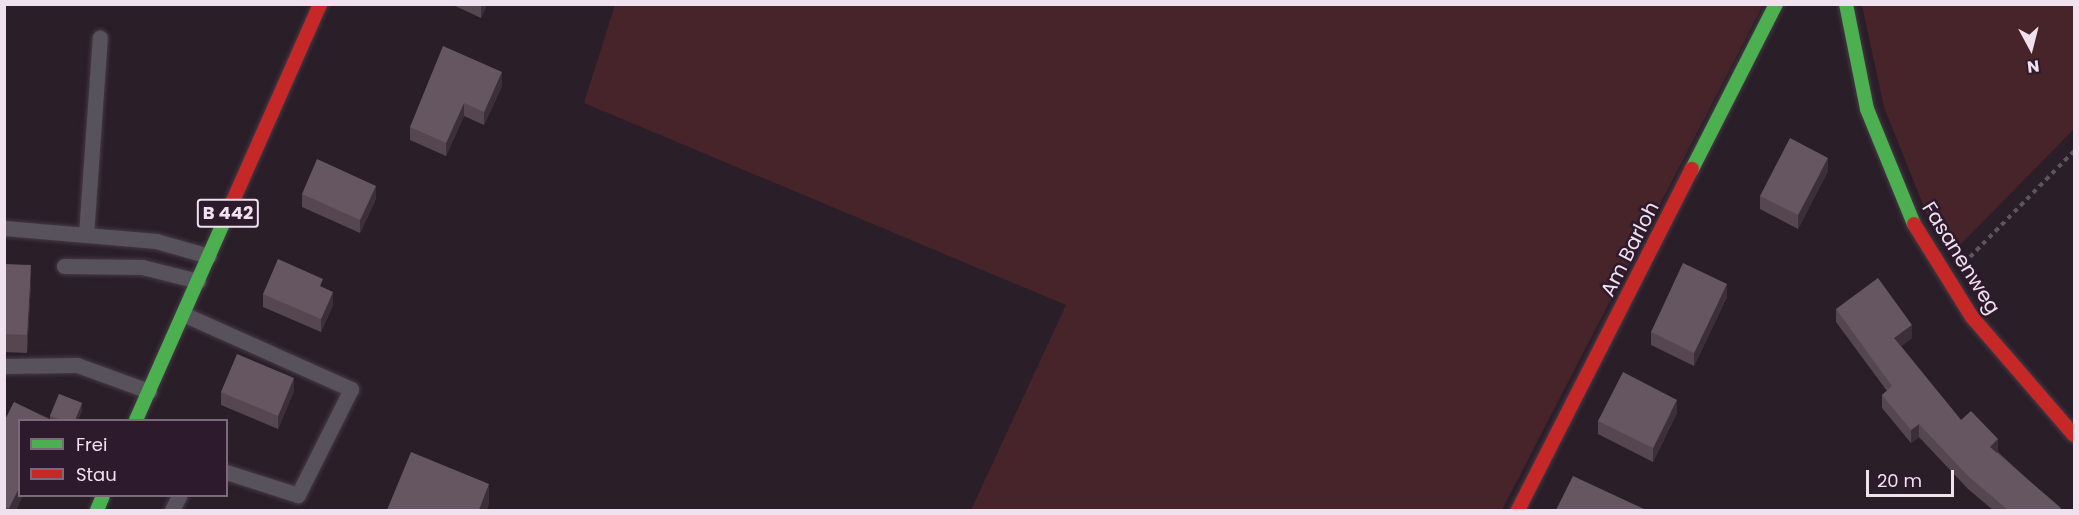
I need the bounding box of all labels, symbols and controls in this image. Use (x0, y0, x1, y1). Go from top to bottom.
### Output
north arrow (2001, 18, 2061, 78)
text: N (2026, 54, 2041, 79)
street label: Fasanenweg (1917, 197, 2005, 319)
road number: B 442 (196, 198, 260, 228)
street label: Am Barloh (1596, 198, 1664, 300)
legend (18, 419, 228, 497)
text: Frei (76, 432, 107, 457)
scale bar (1869, 458, 1958, 496)
text: Stau (76, 462, 117, 487)
text: 20 m (1877, 468, 1922, 493)

